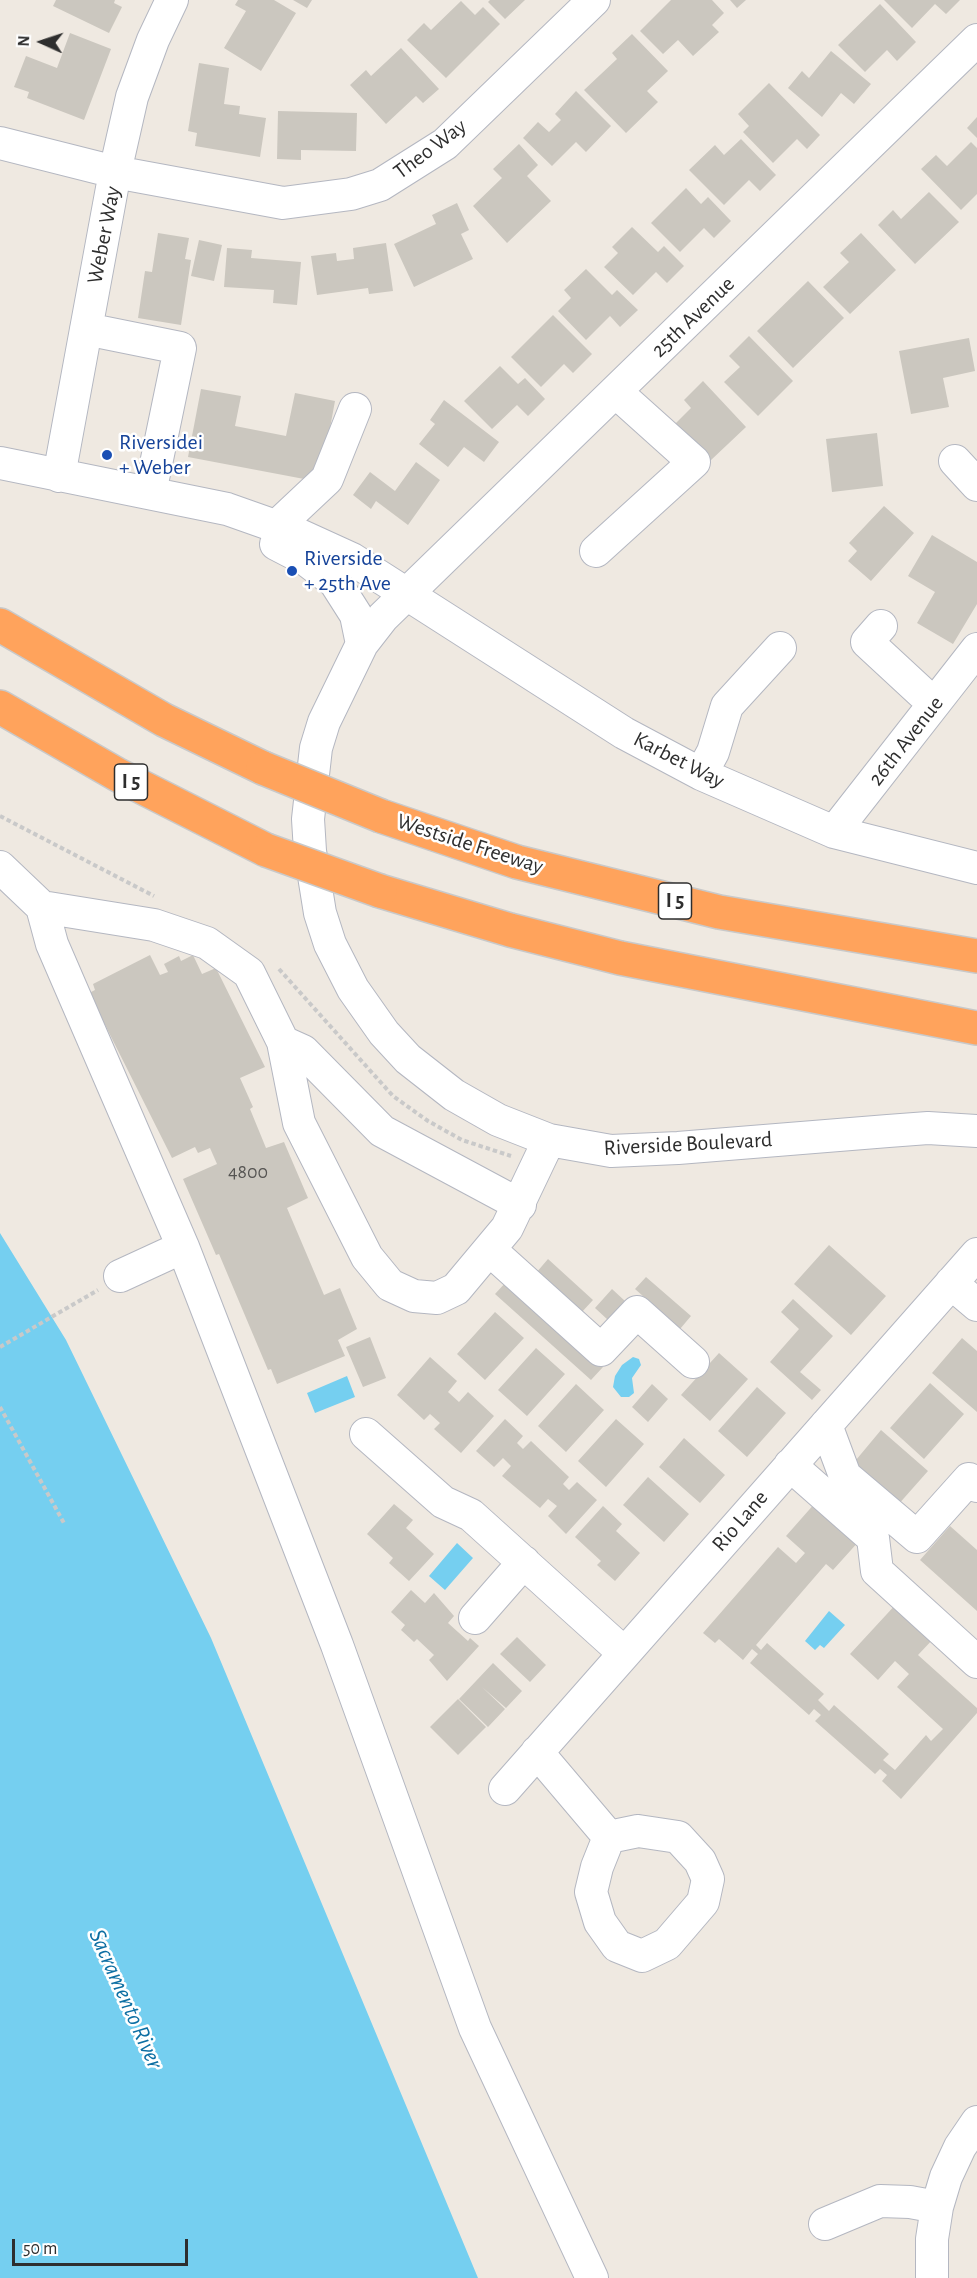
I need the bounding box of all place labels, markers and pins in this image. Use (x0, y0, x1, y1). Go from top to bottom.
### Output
place label: Riversidei + Weber (119, 429, 203, 481)
marker: Riversidei + Weber (100, 448, 114, 462)
place label: Riverside + 25th Ave (304, 545, 391, 596)
marker: Riverside + 25th Ave (285, 564, 299, 578)

